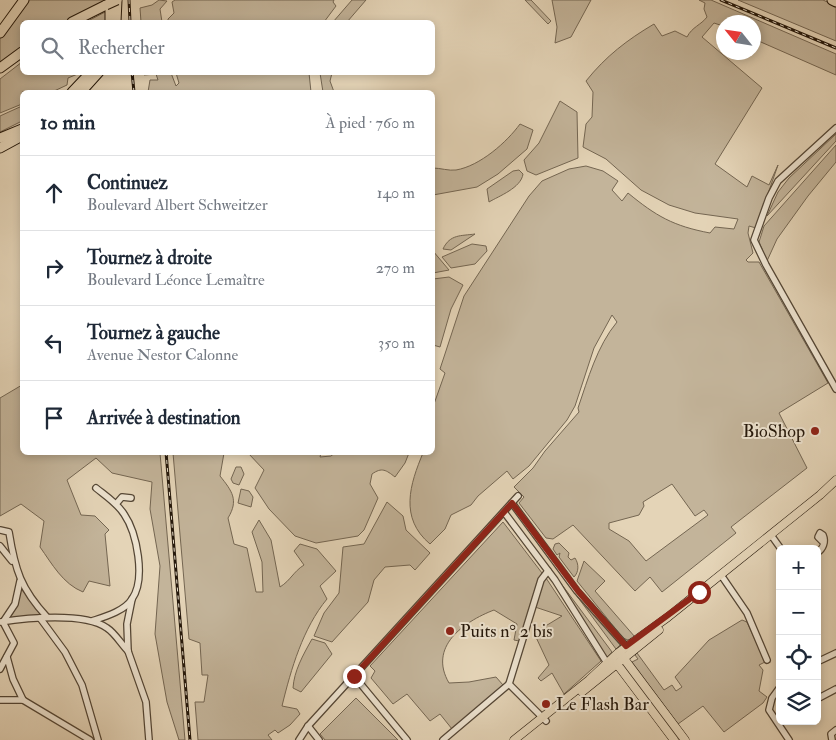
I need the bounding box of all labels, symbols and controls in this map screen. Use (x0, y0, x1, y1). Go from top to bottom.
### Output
north arrow (716, 15, 761, 60)
search box (20, 20, 435, 75)
icon: search (38, 34, 66, 62)
text: Rechercher (78, 36, 165, 60)
text: 10 min (40, 109, 95, 136)
text: À pied · 760 m (325, 113, 415, 133)
text: Continuez (87, 171, 168, 195)
icon: ahead (40, 179, 68, 207)
text: 140 m (377, 183, 415, 203)
text: Boulevard Albert Schweitzer (87, 195, 268, 215)
text: Tournez à droite (87, 246, 212, 270)
icon: right (40, 254, 68, 282)
text: 270 m (376, 258, 415, 278)
text: Boulevard Léonce Lemaître (87, 270, 265, 290)
text: Tournez à gauche (87, 321, 220, 345)
icon: left (40, 329, 68, 357)
text: 350 m (378, 333, 415, 353)
text: Avenue Nestor Calonne (87, 345, 238, 365)
icon: arrive (40, 404, 68, 432)
text: Arrivée à destination (87, 406, 241, 430)
place label: BioShop (743, 420, 805, 443)
marker: BioShop (809, 425, 821, 437)
map controls (776, 545, 821, 725)
button: + (776, 545, 821, 590)
route start (688, 581, 711, 604)
button: − (776, 590, 821, 635)
place label: Puits n° 2 bis (460, 620, 552, 643)
marker: Puits n° 2 bis (444, 625, 456, 637)
button: locate (776, 635, 821, 680)
route end (343, 665, 366, 688)
button: layers (776, 680, 821, 725)
place label: Le Flash Bar (556, 693, 649, 716)
marker: Le Flash Bar (540, 698, 552, 710)

